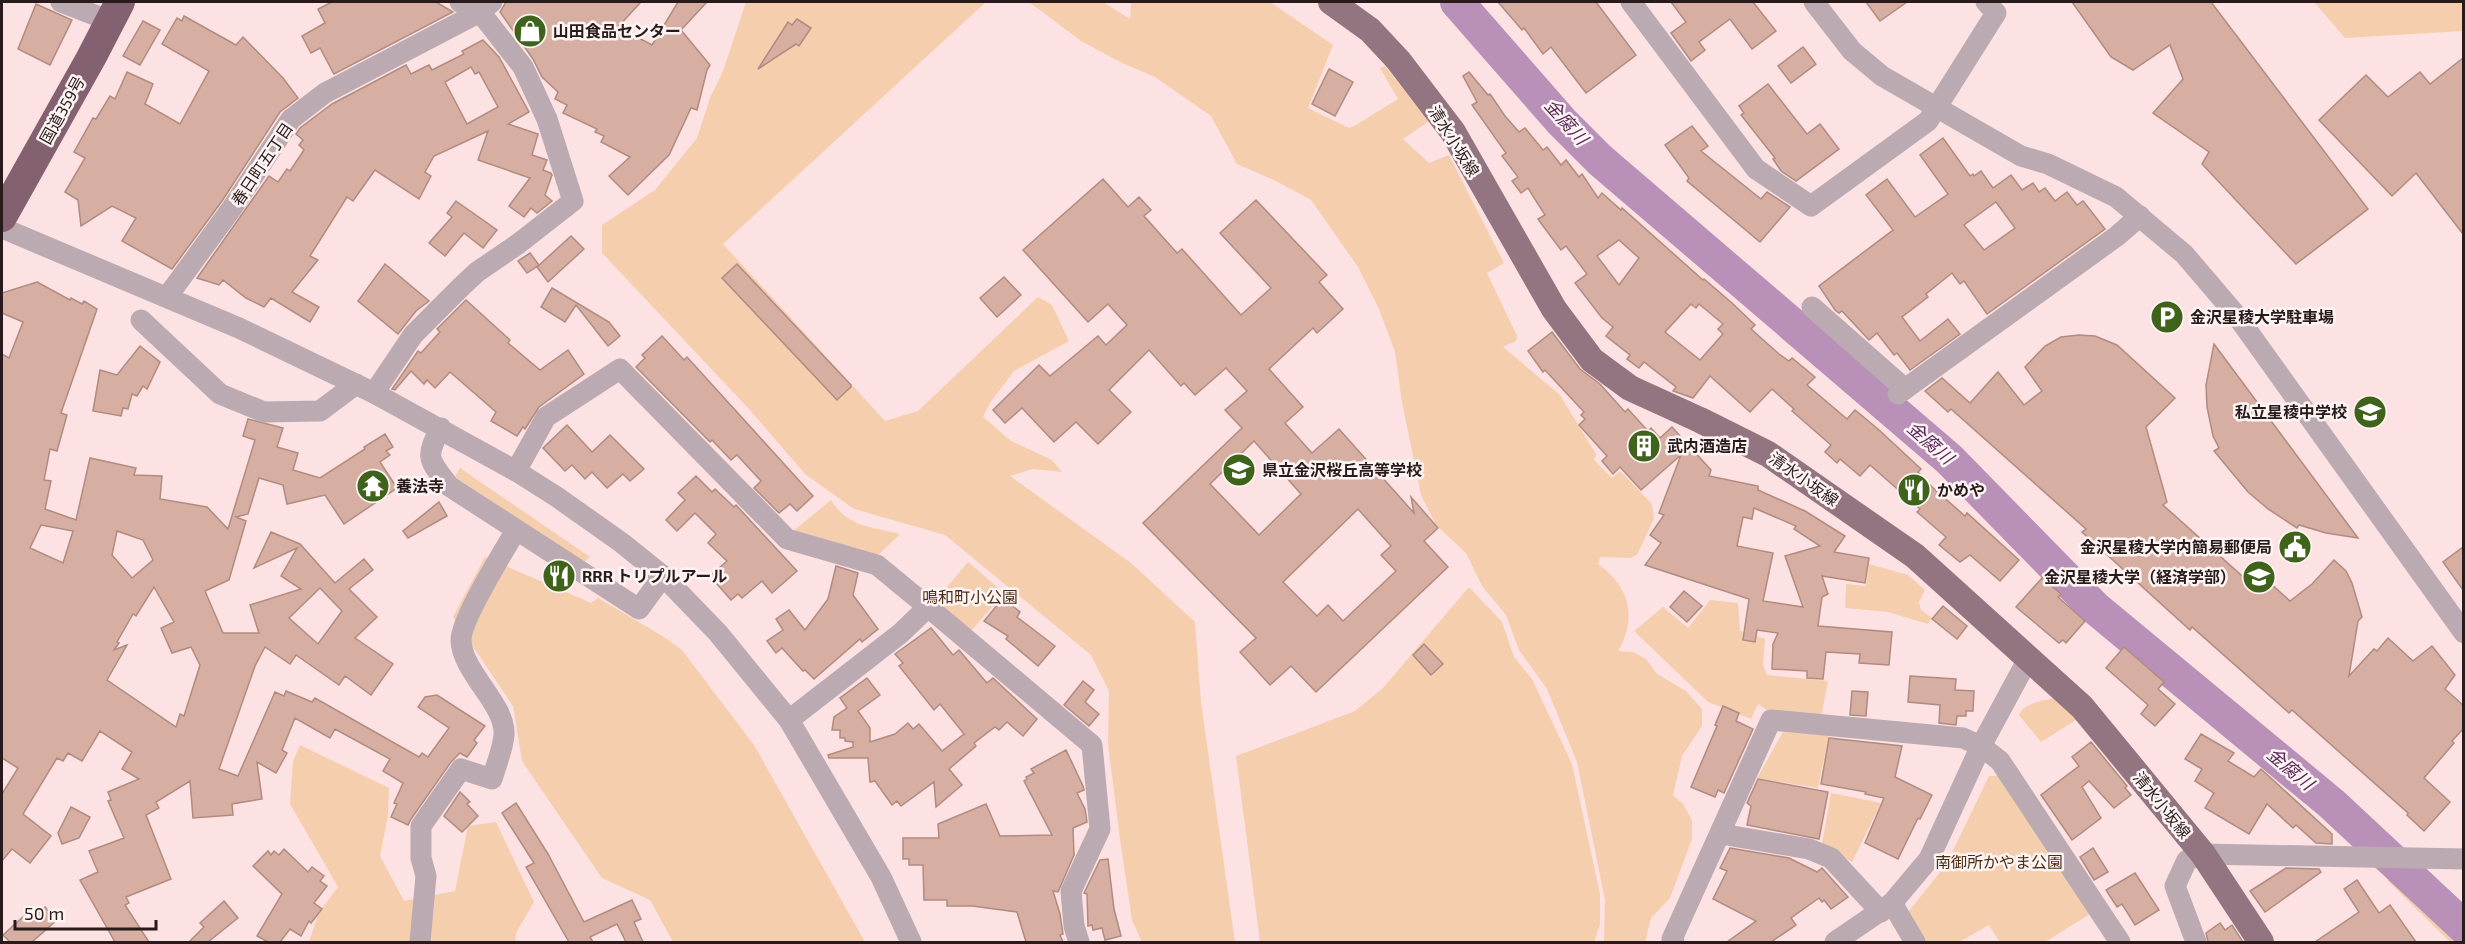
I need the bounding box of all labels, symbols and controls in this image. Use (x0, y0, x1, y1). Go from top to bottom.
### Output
shop icon: 山田食品センター (512, 13, 548, 49)
place label: 山田食品センター (553, 21, 681, 40)
street label: 国道359号 (35, 73, 88, 147)
water label: 金腐川 (1541, 94, 1594, 150)
street label: 清水小坂線 (1425, 102, 1484, 180)
street label: 春日町五丁目 (227, 119, 296, 209)
parking icon: 金沢星稜大学駐車場 (2149, 299, 2185, 335)
place label: 金沢星稜大学駐車場 (2190, 307, 2334, 326)
school or university icon: 私立星稜中学校 (2352, 394, 2388, 430)
place label: 私立星稜中学校 (2235, 402, 2347, 421)
water label: 金腐川 (1903, 416, 1960, 470)
building icon: 武内酒造店 (1626, 428, 1662, 464)
place label: 武内酒造店 (1667, 436, 1747, 455)
street label: 清水小坂線 (1766, 448, 1843, 509)
school or university icon: 県立金沢桜丘高等学校 (1221, 452, 1257, 488)
place label: 県立金沢桜丘高等学校 (1262, 460, 1422, 479)
temple icon: 養法寺 (355, 468, 391, 504)
restaurant icon: かめや (1896, 472, 1932, 508)
place label: 養法寺 (396, 476, 444, 495)
place label: かめや (1937, 480, 1985, 499)
public building icon: 金沢星稜大学内簡易郵便局 (2277, 529, 2313, 565)
place label: 金沢星稜大学内簡易郵便局 (2080, 537, 2272, 556)
restaurant icon: RRR トリプルアール (541, 558, 577, 594)
school or university icon: 金沢星稜大学（経済学部） (2241, 559, 2277, 595)
place label: RRR トリプルアール (582, 566, 728, 585)
place label: 金沢星稜大学（経済学部） (2044, 567, 2236, 586)
park label: 鳴和町小公園 (922, 587, 1018, 606)
water label: 金腐川 (2263, 742, 2320, 795)
street label: 清水小坂線 (2130, 768, 2195, 842)
park label: 南御所かやま公園 (1935, 852, 2063, 871)
scale bar (15, 893, 156, 931)
text: 50 m (24, 902, 64, 924)

